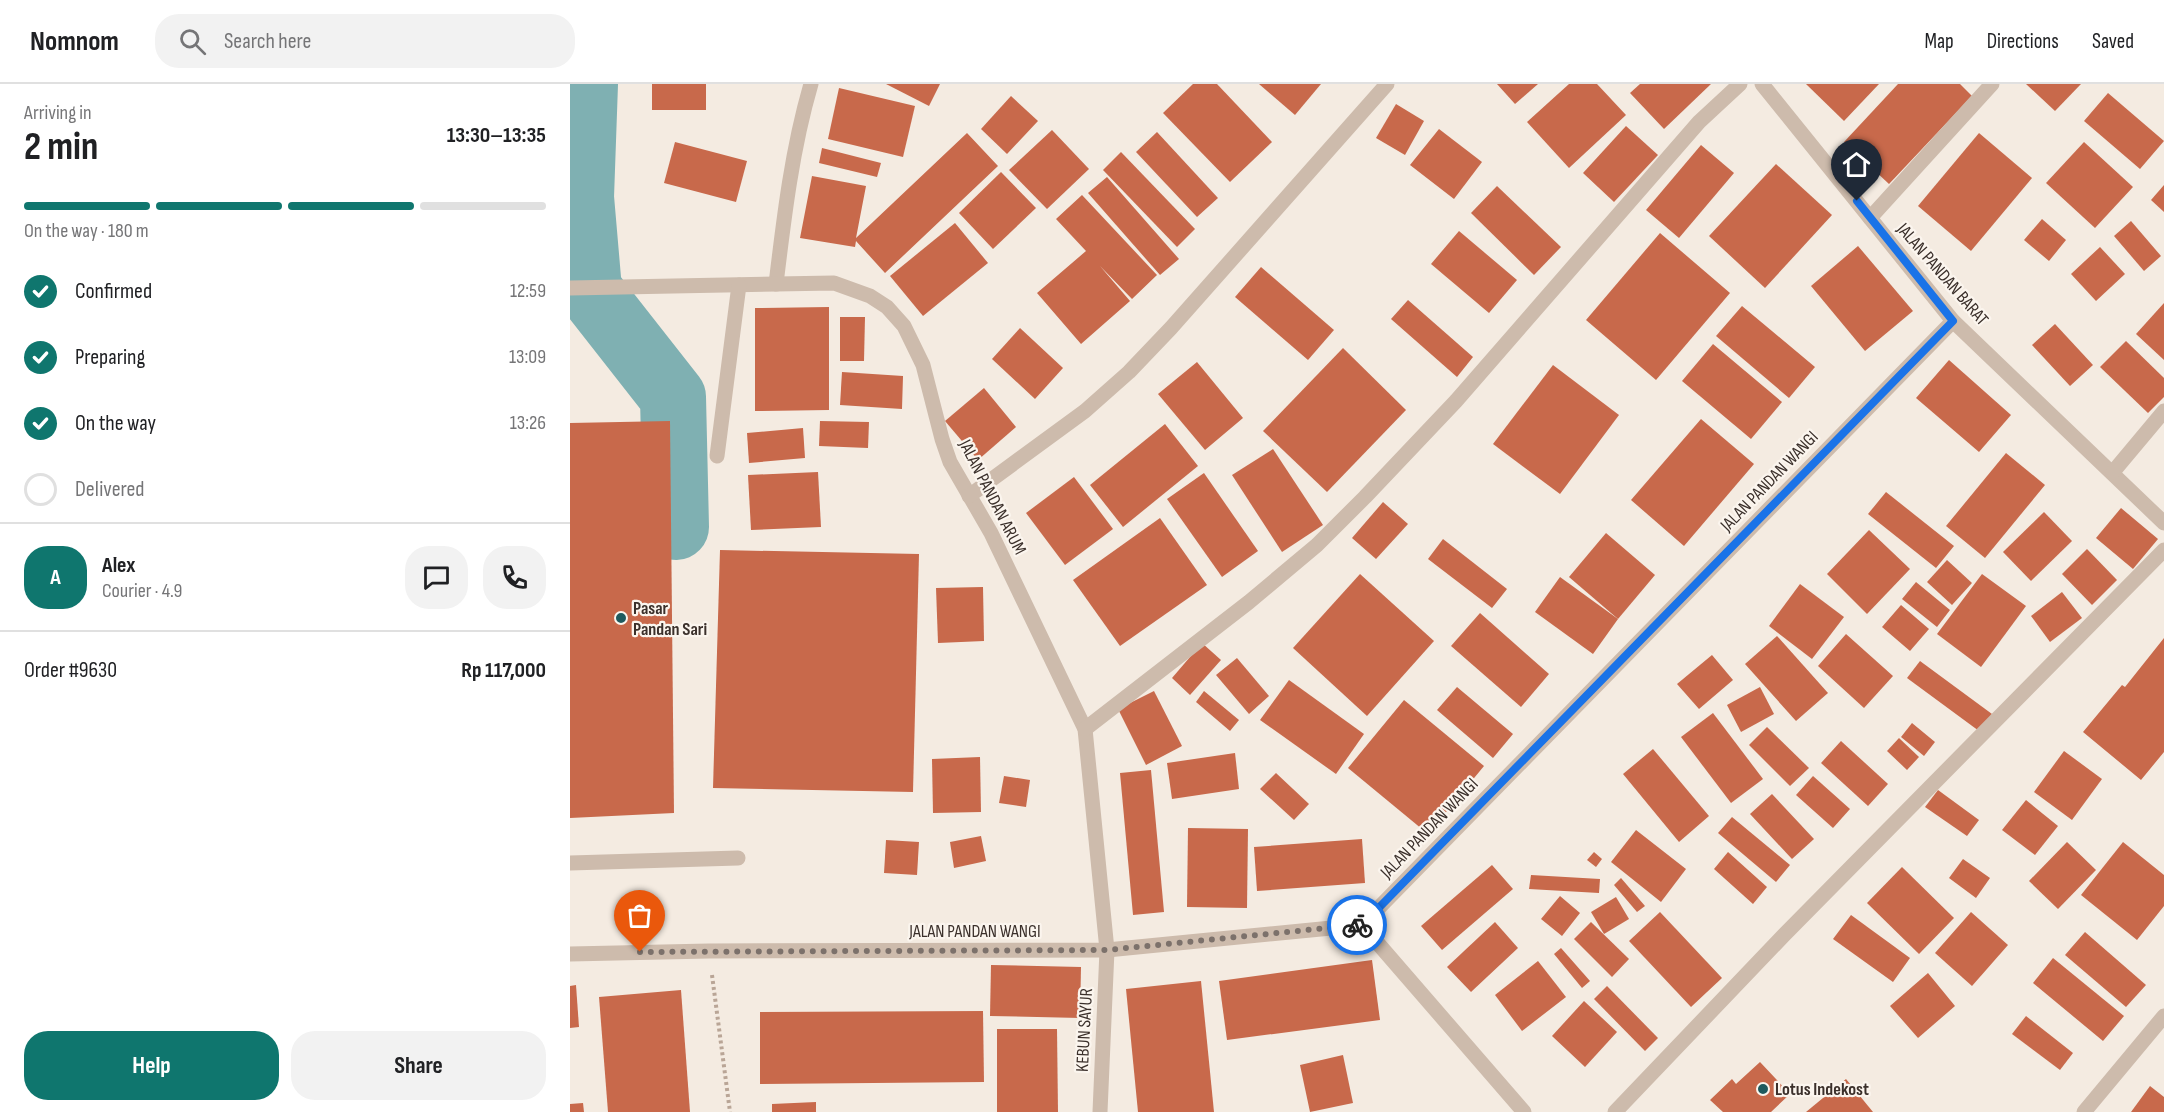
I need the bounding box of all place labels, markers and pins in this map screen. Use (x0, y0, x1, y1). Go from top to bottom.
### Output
pin (1831, 139, 1882, 201)
place label: Pasar Pandan Sari (633, 598, 707, 640)
marker: Pasar Pandan Sari (614, 611, 628, 625)
pin (614, 890, 665, 952)
place label: Lotus Indekost (1775, 1079, 1869, 1100)
marker: Lotus Indekost (1756, 1082, 1770, 1096)

